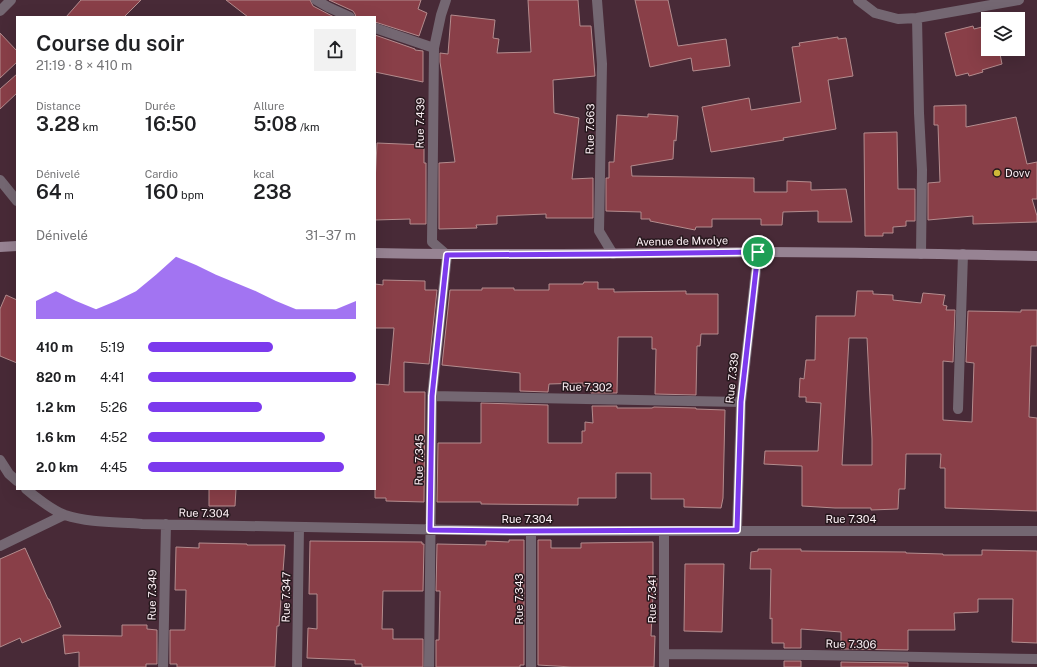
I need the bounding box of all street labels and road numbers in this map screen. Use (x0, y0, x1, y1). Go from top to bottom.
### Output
street label: Rue 7.439 (414, 97, 426, 149)
street label: Rue 7.663 (584, 103, 596, 155)
street label: Avenue de Mvolye (636, 234, 728, 248)
street label: Rue 7.339 (723, 352, 741, 404)
street label: Rue 7.302 (562, 381, 613, 393)
street label: Rue 7.345 (413, 434, 425, 486)
street label: Rue 7.304 (178, 507, 230, 519)
street label: Rue 7.304 (502, 513, 552, 525)
street label: Rue 7.304 (826, 513, 876, 525)
street label: Rue 7.349 (146, 569, 158, 621)
street label: Rue 7.347 (280, 571, 292, 622)
street label: Rue 7.343 (513, 573, 525, 625)
street label: Rue 7.341 (646, 575, 658, 623)
street label: Rue 7.306 (826, 638, 877, 650)

